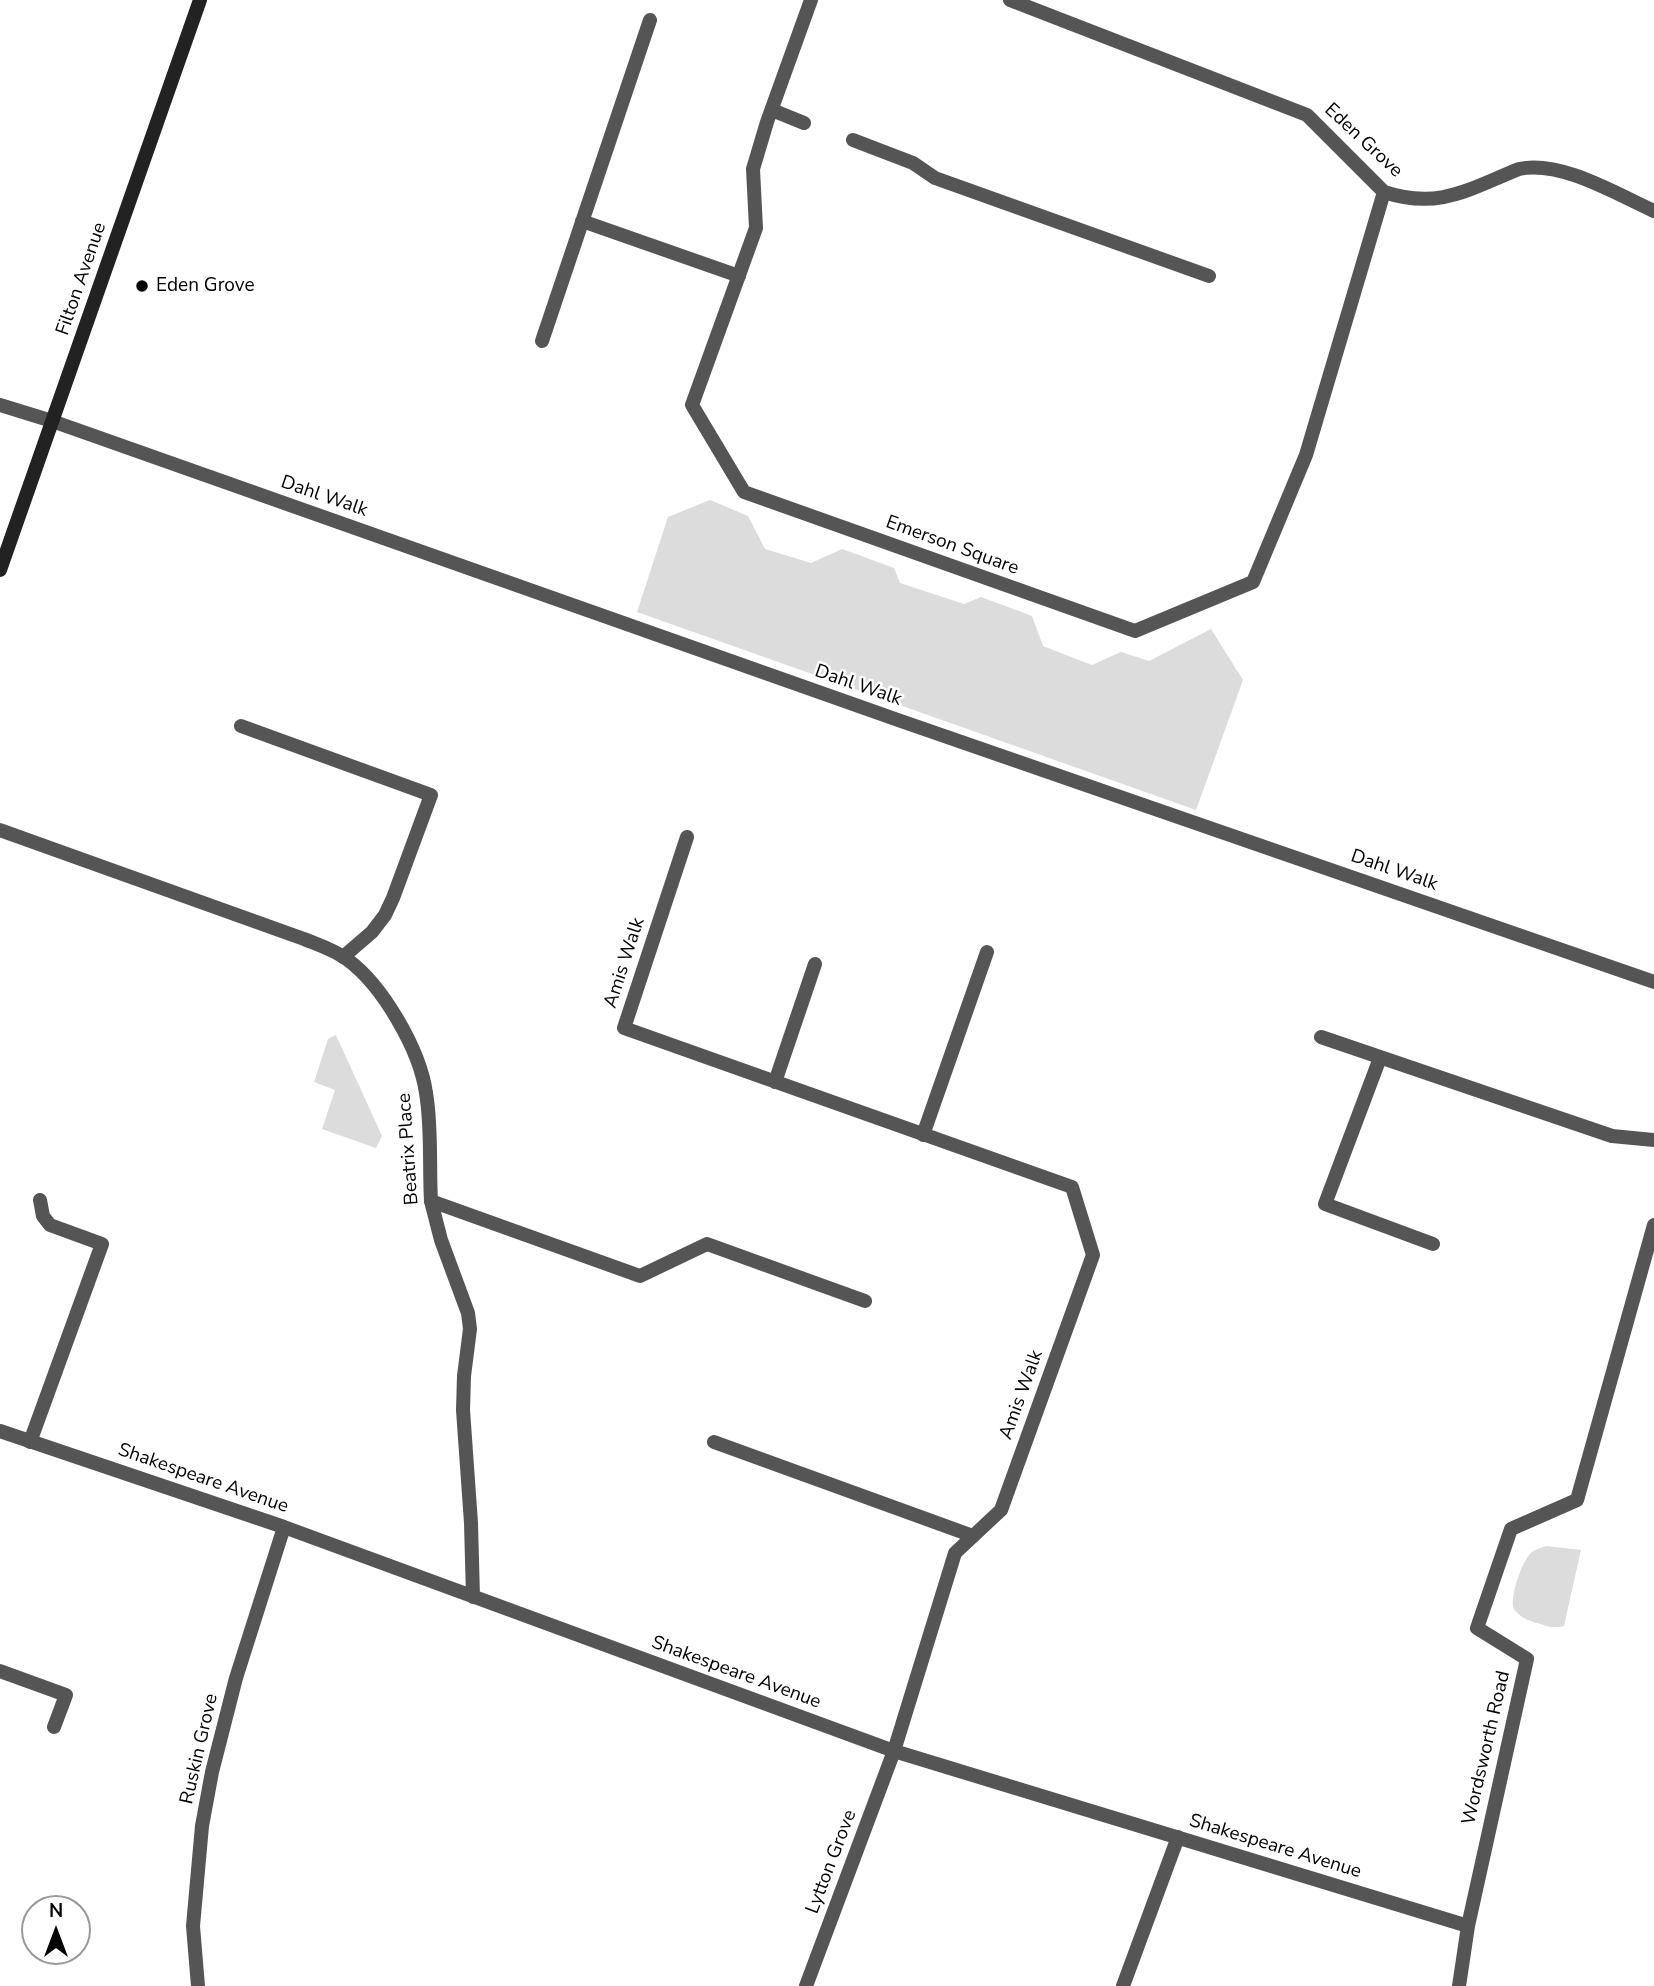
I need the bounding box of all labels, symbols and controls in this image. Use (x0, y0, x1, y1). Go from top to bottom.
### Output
street label: Eden Grove (1319, 99, 1407, 183)
street label: Filton Avenue (52, 220, 112, 338)
place label: Eden Grove (156, 275, 255, 297)
marker: Eden Grove (134, 278, 150, 294)
street label: Dahl Walk (278, 471, 370, 523)
street label: Emerson Square (882, 511, 1022, 581)
street label: Dahl Walk (812, 660, 904, 712)
street label: Dahl Walk (1348, 845, 1440, 897)
street label: Amis Walk (600, 915, 650, 1011)
street label: Beatrix Place (394, 1092, 424, 1206)
street label: Amis Walk (995, 1347, 1049, 1443)
street label: Shakespeare Avenue (115, 1439, 291, 1519)
street label: Shakespeare Avenue (648, 1632, 824, 1714)
street label: Wordsworth Road (1458, 1669, 1516, 1827)
street label: Ruskin Grove (176, 1692, 224, 1806)
street label: Lytton Grove (802, 1807, 862, 1917)
street label: Shakespeare Avenue (1186, 1810, 1364, 1884)
north arrow (21, 1895, 91, 1965)
text: N (49, 1898, 63, 1924)

